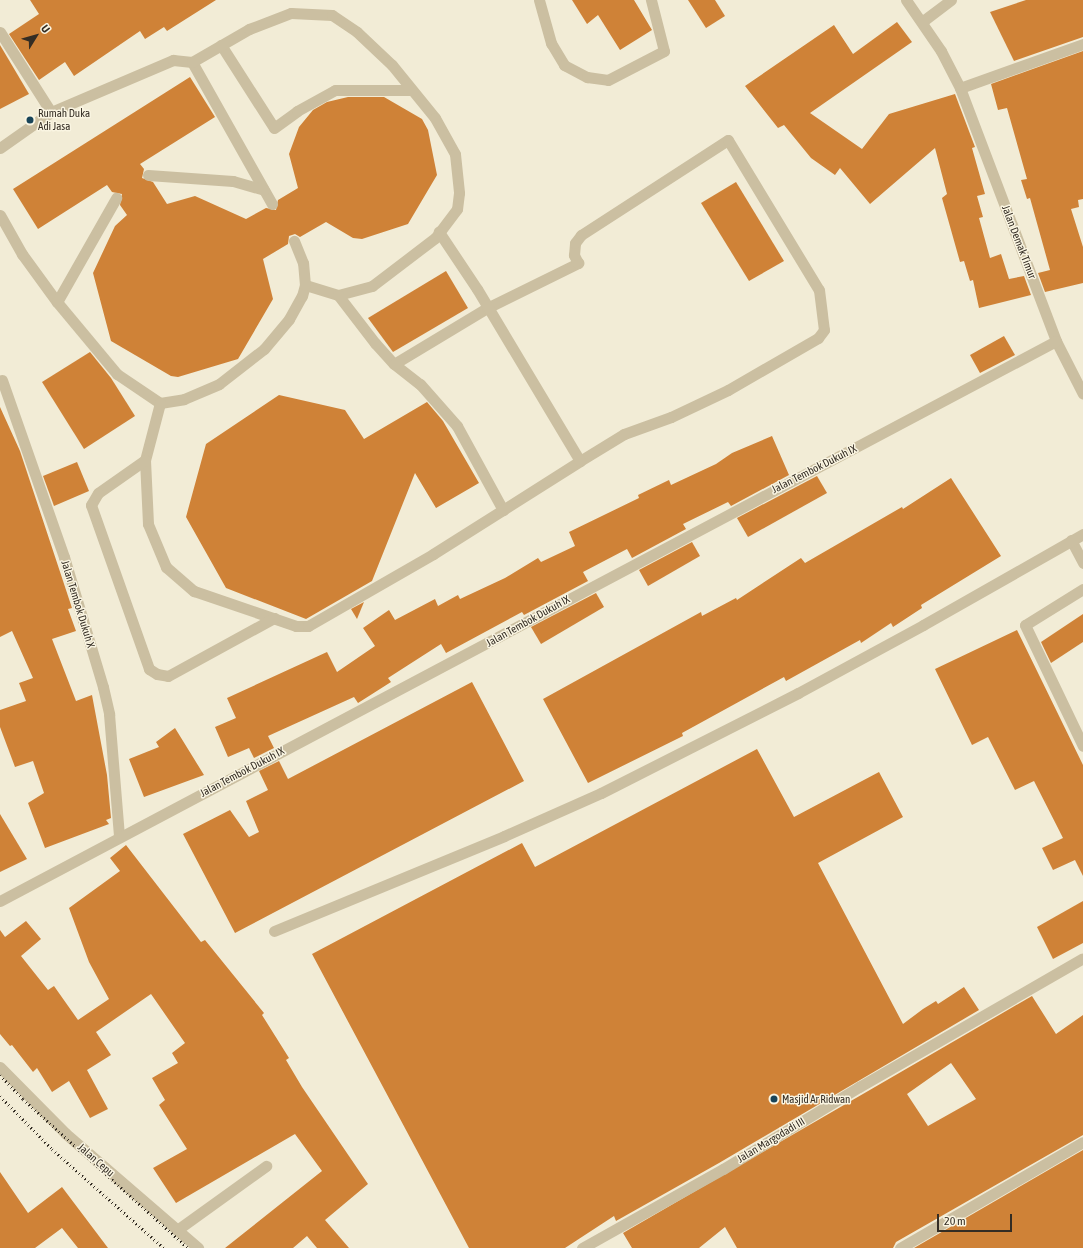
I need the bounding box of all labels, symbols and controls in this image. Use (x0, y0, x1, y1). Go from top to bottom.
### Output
north arrow (16, 16, 56, 56)
text: U (39, 23, 52, 35)
place label: Rumah Duka Adi Jasa (38, 107, 90, 133)
marker: Rumah Duka Adi Jasa (25, 115, 35, 125)
street label: Jalan Demak Timur (999, 203, 1039, 281)
street label: Jalan Tembok Dukuh IX (769, 442, 859, 496)
street label: Jalan Tembok Dukuh X (58, 559, 98, 649)
street label: Jalan Tembok Dukuh IX (484, 593, 572, 649)
street label: Jalan Tembok Dukuh IX (198, 744, 286, 800)
place label: Masjid Ar Ridwan (782, 1092, 850, 1106)
marker: Masjid Ar Ridwan (769, 1094, 779, 1104)
street label: Jalan Margodadi III (735, 1115, 807, 1165)
street label: Jalan Cepu (75, 1141, 117, 1179)
scale bar (939, 1206, 1014, 1232)
text: 20 m (944, 1214, 966, 1228)

